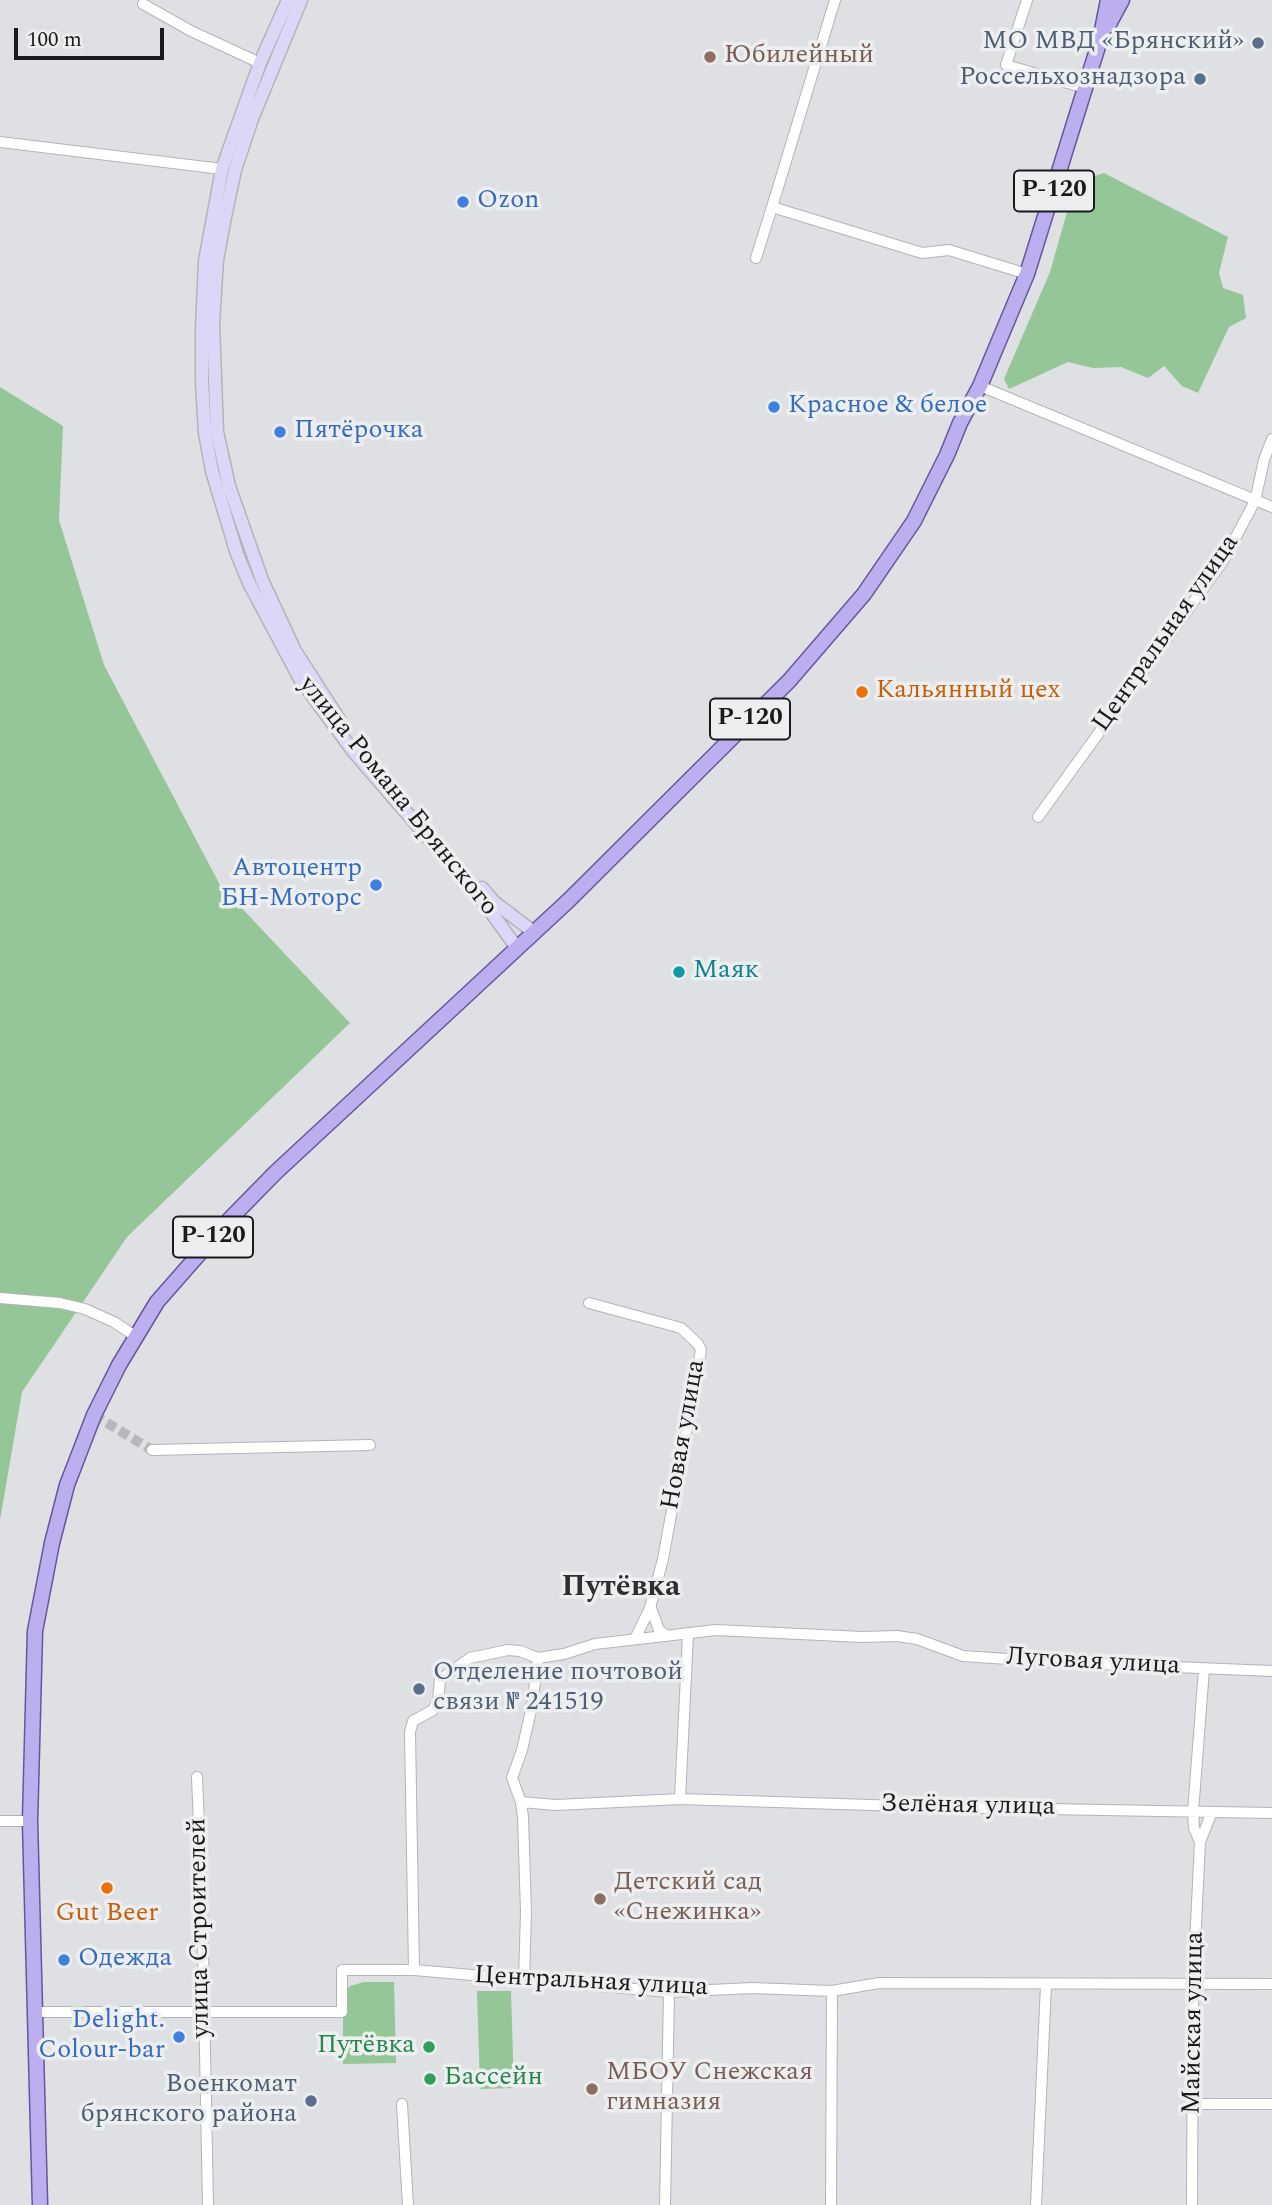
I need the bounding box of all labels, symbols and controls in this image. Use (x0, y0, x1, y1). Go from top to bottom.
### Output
scale bar (18, 14, 168, 58)
text: 100 m (27, 24, 82, 56)
place label: МО МВД «Брянский» (982, 27, 1244, 59)
marker: МО МВД «Брянский» (1250, 35, 1266, 51)
place label: Юбилейный (724, 41, 874, 73)
marker: Юбилейный (702, 49, 718, 65)
place label: Россельхознадзора (959, 63, 1186, 95)
marker: Россельхознадзора (1192, 71, 1208, 87)
road number: Р-120 (1014, 170, 1094, 211)
place label: Ozon (477, 186, 539, 218)
marker: Ozon (455, 194, 471, 210)
place label: Красное & белое (788, 391, 987, 423)
marker: Красное & белое (766, 399, 782, 415)
place label: Пятёрочка (294, 416, 423, 448)
marker: Пятёрочка (272, 424, 288, 440)
street label: Центральная улица (1087, 529, 1247, 739)
street label: улица Романа Брянского (291, 671, 503, 923)
place label: Кальянный цех (876, 676, 1060, 708)
marker: Кальянный цех (854, 684, 870, 700)
road number: Р-120 (710, 698, 790, 740)
place label: Автоцентр БН-Моторс (221, 854, 362, 916)
marker: Автоцентр БН-Моторс (368, 877, 384, 893)
place label: Маяк (693, 956, 759, 988)
marker: Маяк (671, 964, 687, 980)
road number: Р-120 (173, 1217, 253, 1258)
street label: Новая улица (656, 1357, 714, 1513)
district label: Путёвка (562, 1571, 680, 1607)
street label: Луговая улица (1005, 1643, 1181, 1683)
place label: Отделение почтовой связи № 241519 (433, 1658, 683, 1720)
marker: Отделение почтовой связи № 241519 (411, 1681, 427, 1697)
street label: Зелёная улица (880, 1790, 1056, 1824)
street label: улица Строителей (183, 1818, 219, 2038)
place label: Детский сад «Снежинка» (614, 1868, 762, 1930)
marker: Gut Beer (99, 1880, 115, 1896)
marker: Детский сад «Снежинка» (592, 1891, 608, 1907)
place label: Gut Beer (55, 1899, 159, 1931)
street label: Майская улица (1178, 1931, 1212, 2115)
place label: Одежда (78, 1944, 172, 1976)
marker: Одежда (56, 1952, 72, 1968)
street label: Центральная улица (473, 1961, 709, 2005)
place label: Delight. Colour-bar (38, 2006, 165, 2068)
marker: Delight. Colour-bar (171, 2029, 187, 2045)
place label: Путёвка (317, 2031, 415, 2063)
marker: Путёвка (421, 2039, 437, 2055)
place label: МБОУ Снежская гимназия (606, 2058, 813, 2120)
place label: Бассейн (444, 2063, 543, 2095)
place label: Военкомат брянского района (81, 2070, 297, 2132)
marker: Бассейн (422, 2071, 438, 2087)
marker: МБОУ Снежская гимназия (584, 2081, 600, 2097)
marker: Военкомат брянского района (303, 2093, 319, 2109)

